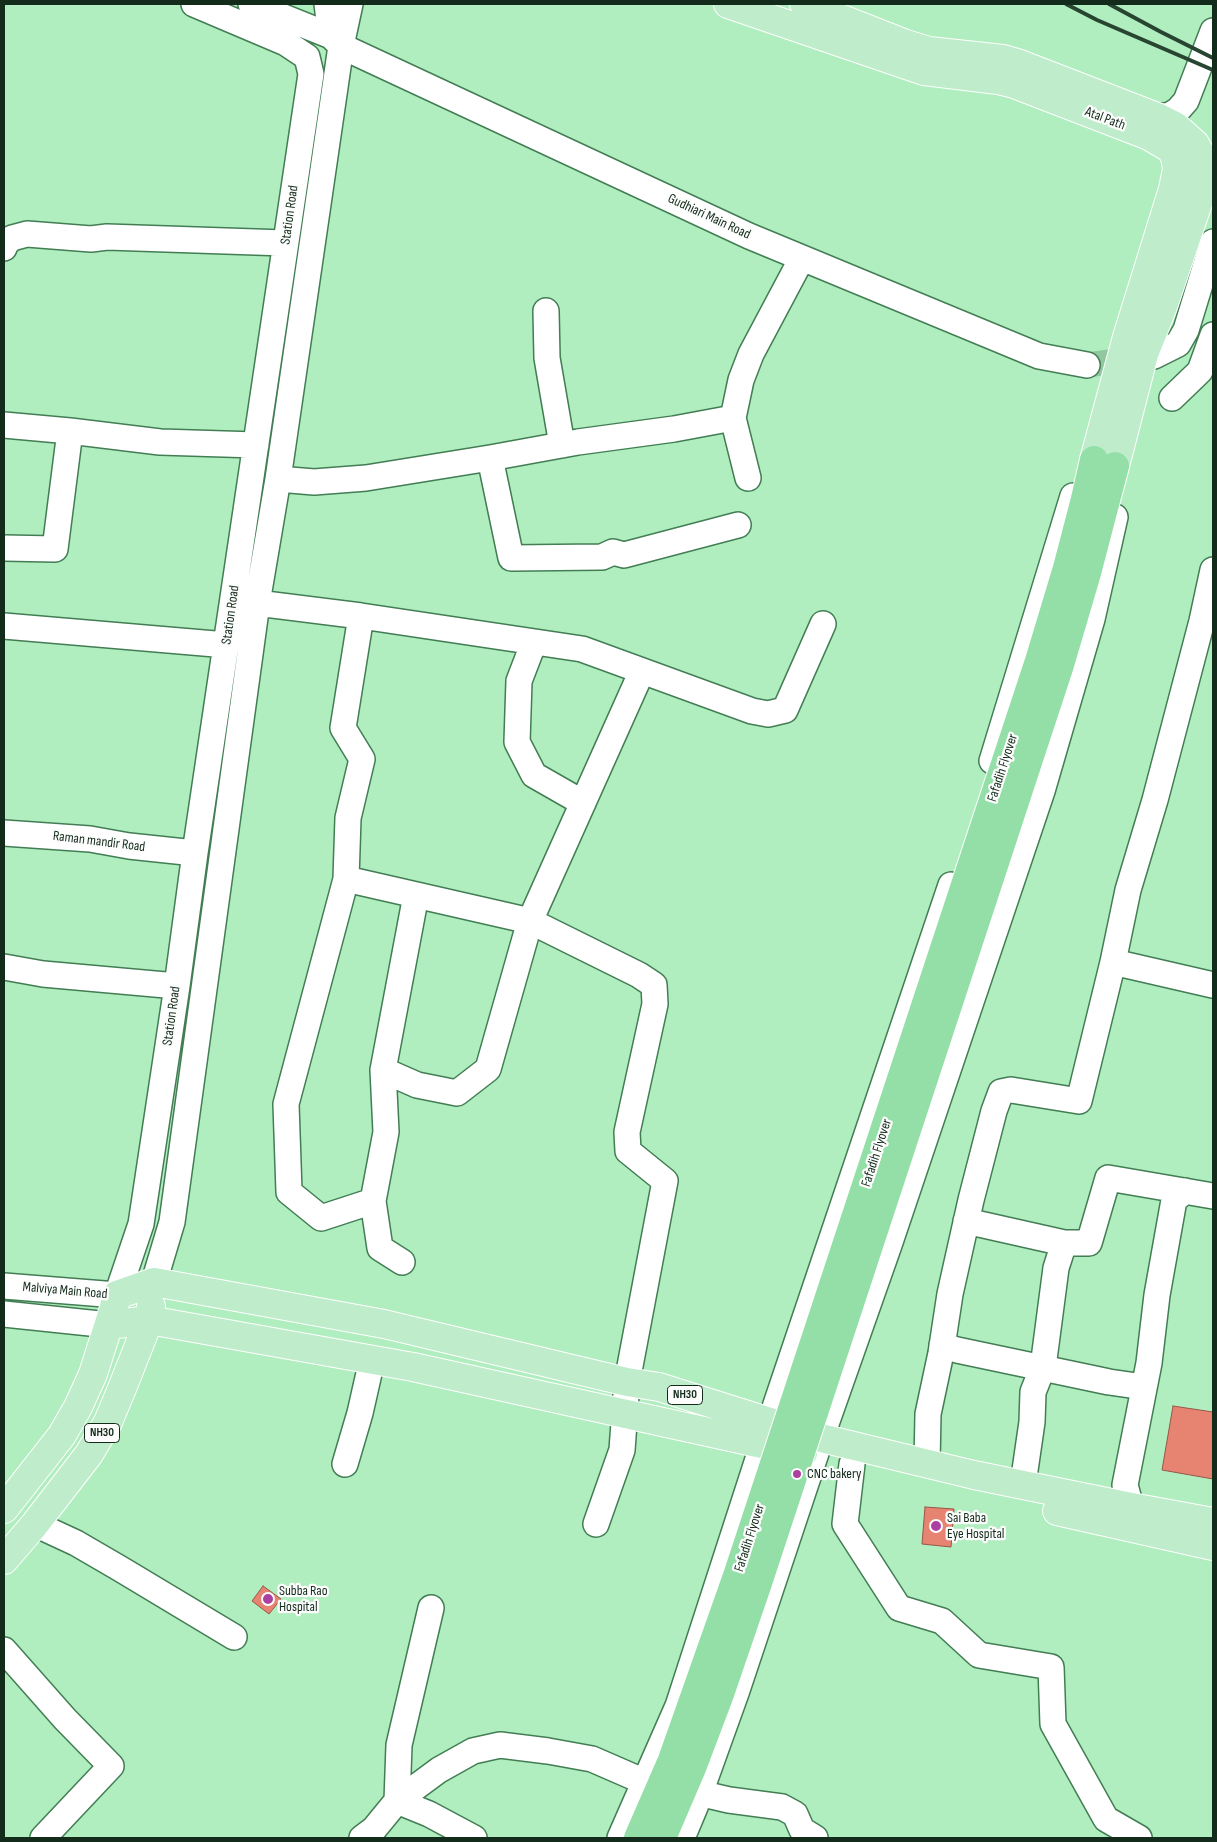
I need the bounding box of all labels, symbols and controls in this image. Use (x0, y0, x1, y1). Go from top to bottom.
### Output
street label: Atal Path (1082, 104, 1128, 134)
street label: Station Road (278, 184, 302, 246)
street label: Gudhiari Main Road (665, 190, 753, 244)
street label: Station Road (219, 584, 243, 646)
street label: Fafadih Flyover (984, 732, 1022, 804)
street label: Raman mandir Road (52, 828, 146, 856)
street label: Station Road (160, 985, 184, 1047)
street label: Fafadih Flyover (858, 1117, 896, 1189)
street label: Malviya Main Road (22, 1279, 108, 1303)
road number: NH30 (668, 1386, 702, 1404)
road number: NH30 (84, 1424, 120, 1442)
place label: CNC bakery (807, 1466, 861, 1482)
marker: CNC bakery (791, 1468, 803, 1480)
street label: Fafadih Flyover (731, 1502, 769, 1574)
place label: Sai Baba Eye Hospital (947, 1510, 1004, 1542)
marker: Sai Baba Eye Hospital (929, 1519, 943, 1533)
place label: Subba Rao Hospital (279, 1583, 328, 1615)
marker: Subba Rao Hospital (261, 1592, 275, 1606)

